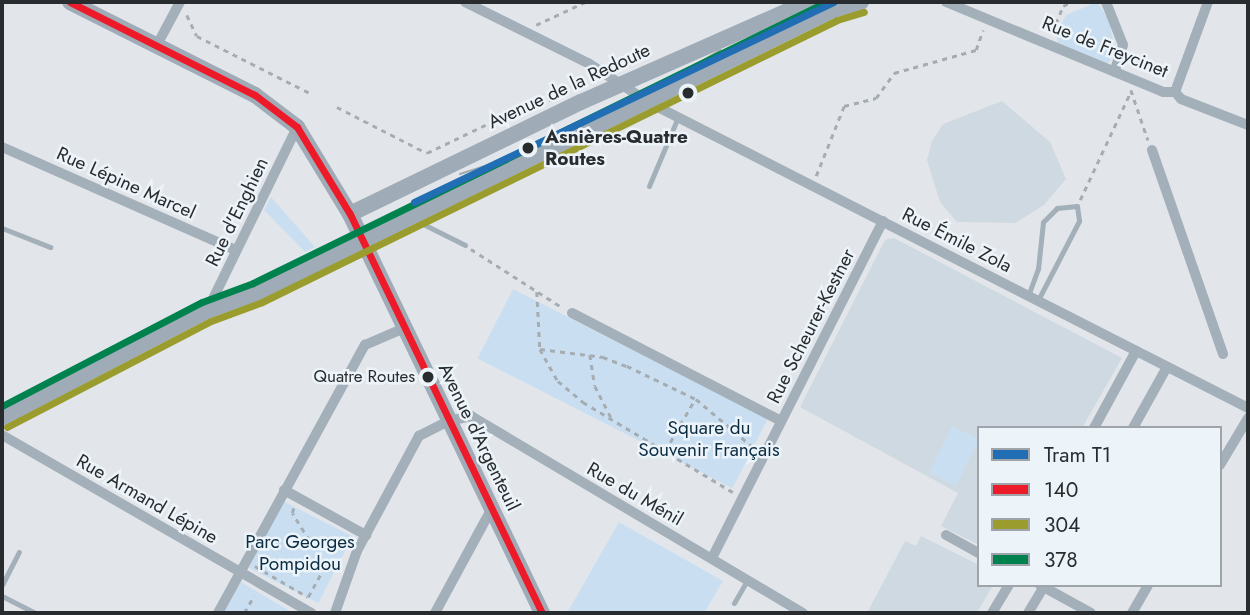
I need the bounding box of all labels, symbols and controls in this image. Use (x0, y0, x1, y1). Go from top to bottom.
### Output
street label: Rue de Freycinet (1039, 11, 1171, 83)
street label: Avenue de la Redoute (484, 38, 654, 134)
unlabelled marker (681, 86, 695, 100)
place label: Asnières-Quatre Routes (545, 126, 688, 170)
marker: Asnières-Quatre Routes (517, 137, 539, 159)
street label: Rue Lépine Marcel (53, 142, 199, 224)
street label: Rue d'Enghien (201, 154, 273, 270)
street label: Rue Émile Zola (898, 203, 1016, 277)
street label: Rue Scheurer-Kestner (762, 245, 860, 407)
street label: Avenue d'Argenteuil (433, 360, 525, 514)
place label: Quatre Routes (314, 367, 415, 387)
marker: Quatre Routes (421, 370, 435, 384)
park label: Square du Souvenir Français (638, 417, 780, 461)
legend (977, 426, 1222, 587)
text: Tram T1 (1044, 440, 1111, 470)
street label: Rue Armand Lépine (72, 449, 222, 549)
street label: Rue du Ménil (583, 457, 687, 531)
text: 140 (1044, 475, 1078, 505)
text: 304 (1044, 510, 1080, 540)
park label: Parc Georges Pompidou (245, 531, 355, 575)
text: 378 (1044, 545, 1078, 575)

